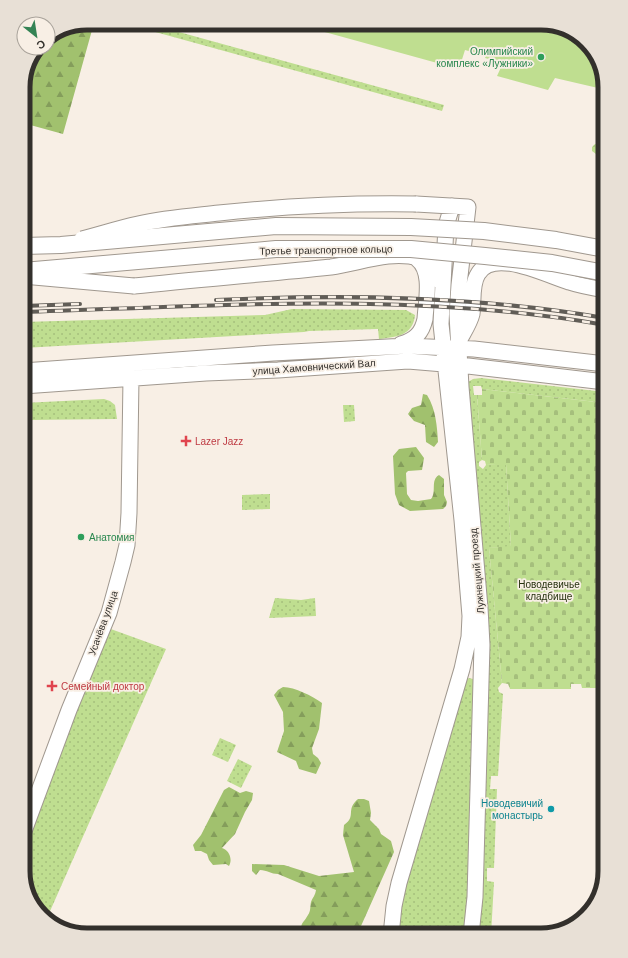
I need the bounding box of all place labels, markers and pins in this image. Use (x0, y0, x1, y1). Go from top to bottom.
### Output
place label: Олимпийский комплекс «Лужники» (436, 46, 533, 69)
marker: Олимпийский комплекс «Лужники» (536, 52, 546, 62)
marker: Lazer Jazz (180, 435, 192, 447)
place label: Lazer Jazz (195, 436, 243, 447)
marker: Анатомия (76, 532, 86, 542)
place label: Анатомия (89, 532, 134, 543)
marker: Семейный доктор (46, 680, 58, 692)
place label: Семейный доктор (61, 681, 145, 692)
place label: Новодевичий монастырь (481, 798, 543, 821)
marker: Новодевичий монастырь (546, 804, 556, 814)

